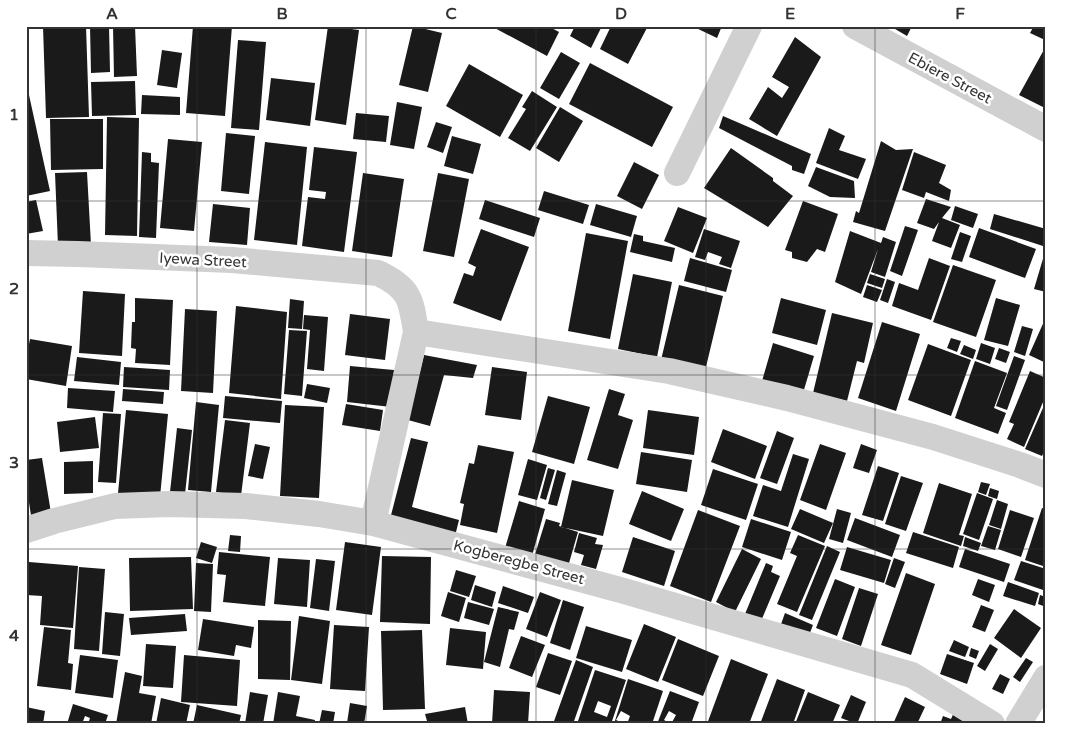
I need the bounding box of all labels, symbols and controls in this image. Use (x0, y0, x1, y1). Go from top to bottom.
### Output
text: A (106, 4, 118, 24)
text: B (276, 4, 288, 24)
text: C (445, 4, 457, 24)
text: D (615, 4, 627, 24)
text: E (785, 4, 795, 24)
text: F (955, 4, 965, 24)
street label: Ebiere Street (905, 48, 995, 108)
text: 1 (9, 105, 19, 125)
street label: Iyewa Street (159, 249, 247, 271)
text: 2 (9, 279, 19, 299)
text: 3 (9, 453, 19, 473)
street label: Kogberegbe Street (452, 536, 587, 588)
text: 4 (9, 626, 19, 646)

